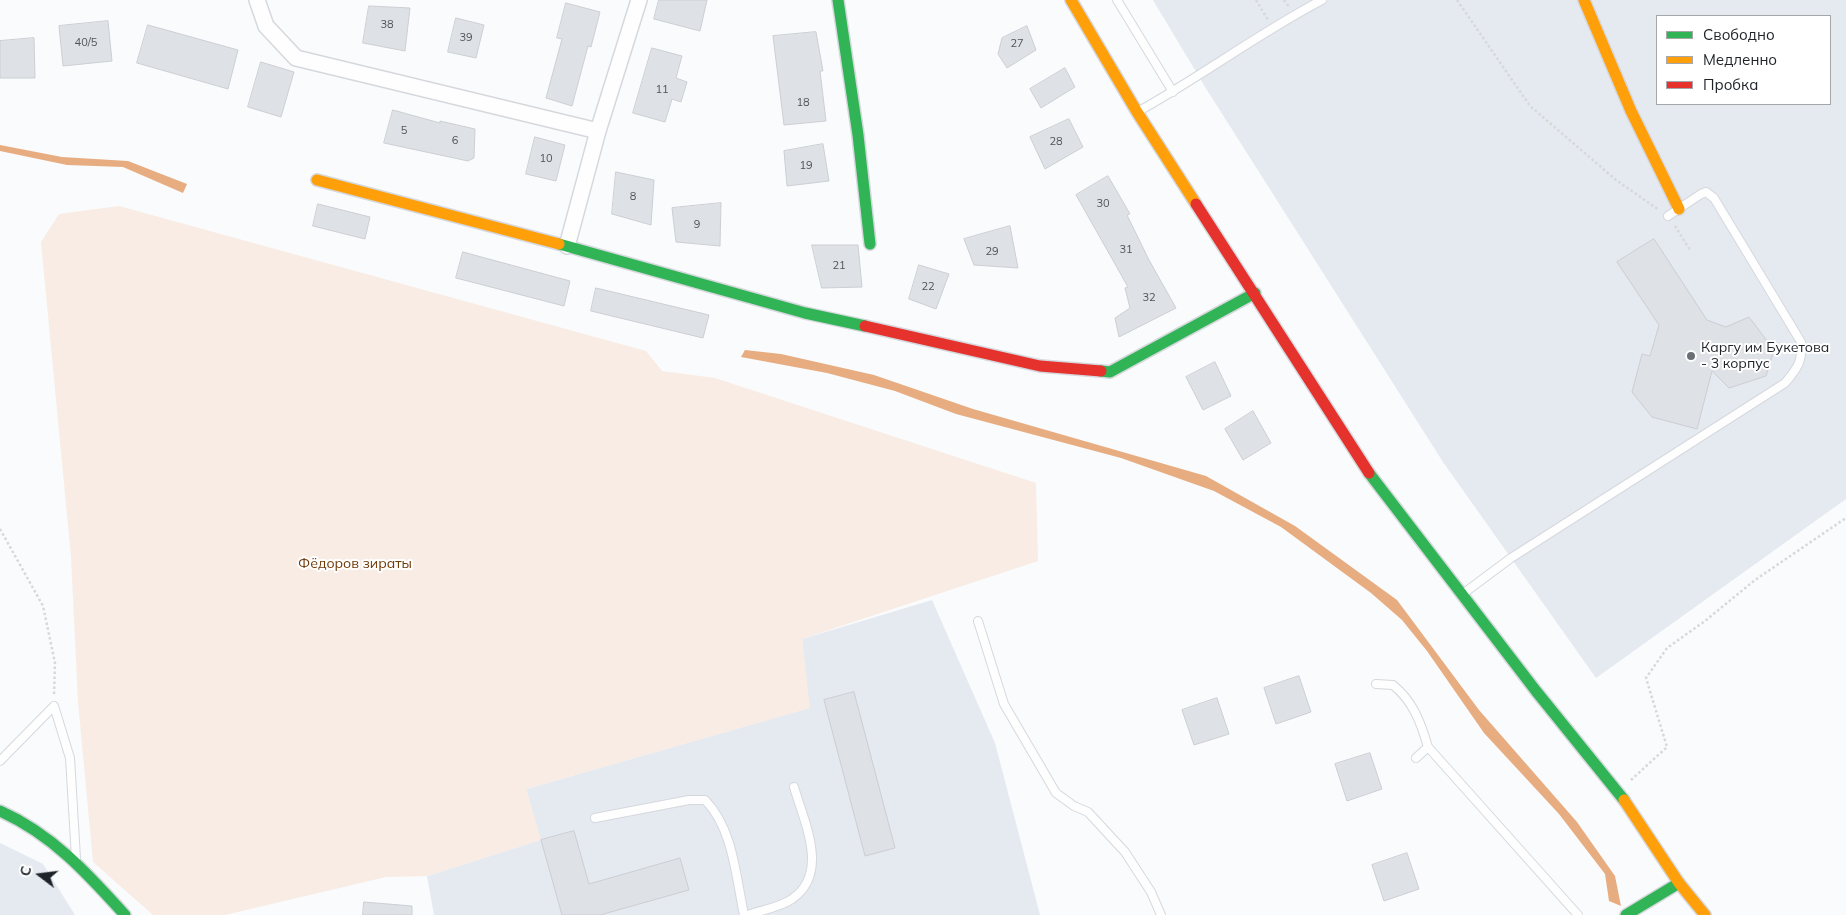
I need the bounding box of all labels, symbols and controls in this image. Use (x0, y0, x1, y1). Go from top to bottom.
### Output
legend (1656, 15, 1831, 105)
house number: 38 (380, 18, 394, 32)
text: Свободно (1703, 25, 1775, 44)
house number: 39 (459, 31, 473, 45)
house number: 40/5 (75, 36, 97, 50)
house number: 27 (1010, 37, 1024, 51)
text: Медленно (1703, 50, 1777, 69)
text: Пробка (1703, 75, 1758, 94)
house number: 11 (655, 83, 669, 97)
house number: 18 (796, 96, 810, 110)
house number: 5 (401, 124, 407, 138)
house number: 6 (452, 134, 458, 148)
house number: 28 (1049, 135, 1063, 149)
house number: 10 (539, 152, 553, 166)
house number: 19 (799, 159, 813, 173)
house number: 8 (630, 190, 636, 204)
house number: 30 (1096, 197, 1110, 211)
house number: 9 (694, 218, 700, 232)
house number: 31 (1119, 243, 1133, 257)
house number: 29 (985, 245, 999, 259)
house number: 21 (832, 259, 846, 273)
house number: 22 (921, 280, 935, 294)
house number: 32 (1142, 291, 1156, 305)
place label: Каргу им Букетова - 3 корпус (1701, 340, 1829, 372)
marker: Каргу им Букетова - 3 корпус (1685, 350, 1697, 362)
park label: Фёдоров зираты (298, 556, 412, 572)
north arrow (15, 850, 65, 900)
text: С (16, 864, 35, 878)

